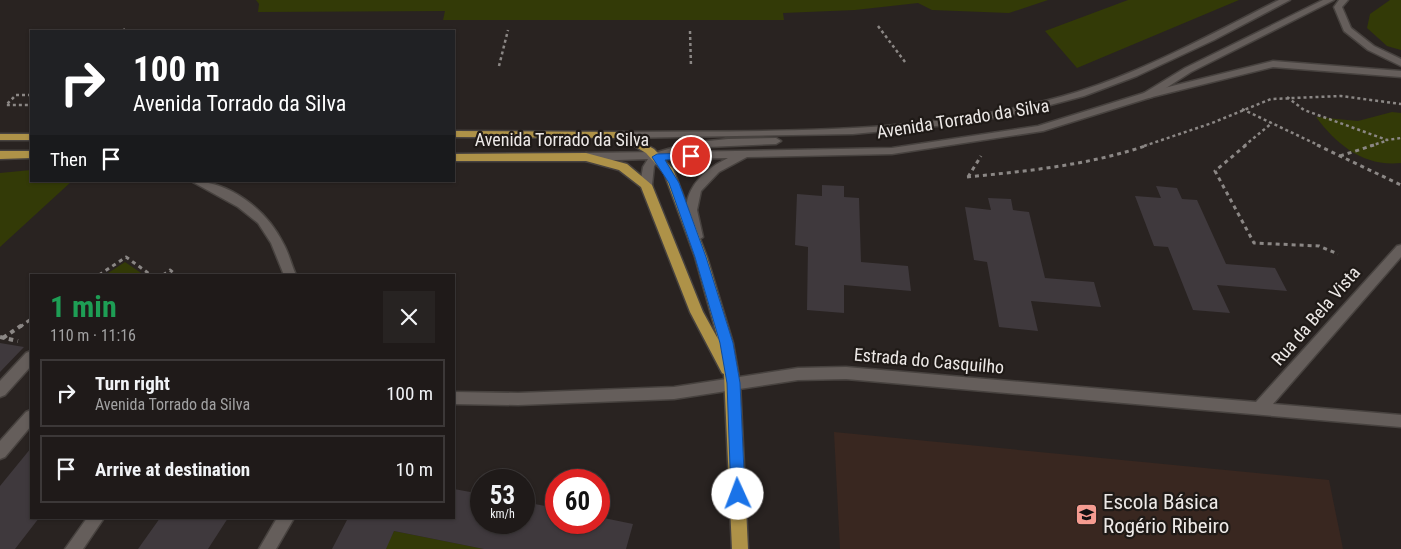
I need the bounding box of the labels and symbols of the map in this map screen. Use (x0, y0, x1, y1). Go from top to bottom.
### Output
street label: Avenida Torrado da Silva (875, 94, 1051, 143)
street label: Avenida Torrado da Silva (475, 129, 649, 150)
pin (670, 135, 712, 177)
street label: Rua da Bela Vista (1267, 262, 1364, 369)
street label: Estrada do Casquilho (853, 343, 1005, 378)
position arrow (711, 467, 763, 519)
speed limit sign: 60 (545, 469, 610, 534)
place label: Escola Básica Rogério Ribeiro (1103, 490, 1229, 538)
school or university icon: Escola Básica Rogério Ribeiro (1075, 502, 1099, 526)

